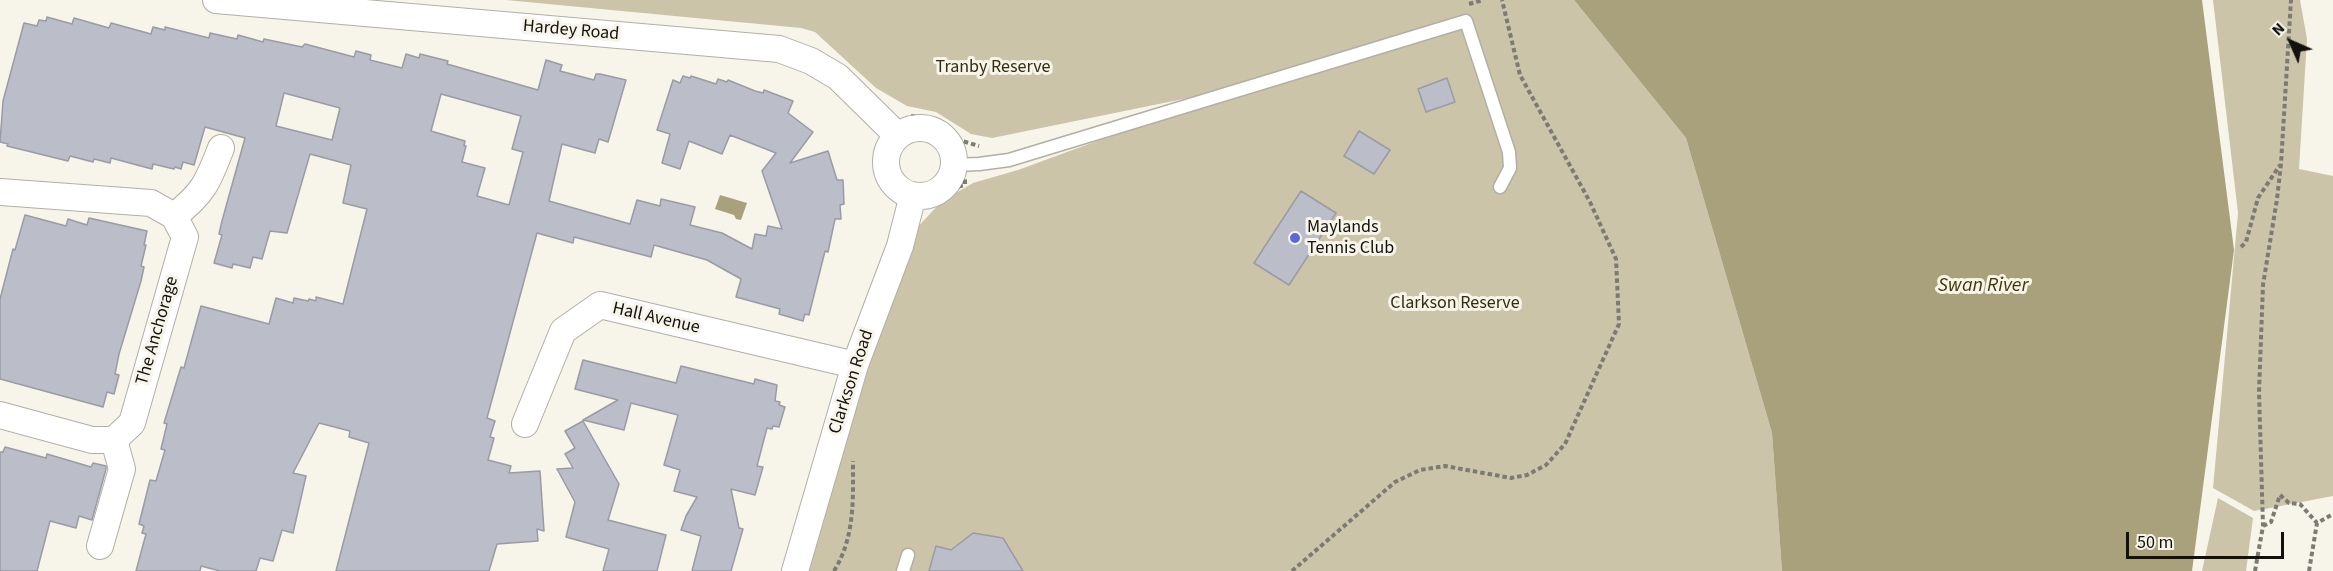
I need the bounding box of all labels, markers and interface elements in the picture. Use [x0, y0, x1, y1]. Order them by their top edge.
north arrow [2261, 12, 2321, 72]
street label: Hardey Road [522, 16, 620, 46]
text: N [2267, 18, 2290, 41]
park label: Tranby Reserve [936, 57, 1050, 79]
place label: Maylands Tennis Club [1307, 217, 1394, 260]
marker: Maylands Tennis Club [1288, 231, 1302, 245]
street label: The Anchorage [132, 274, 184, 388]
water label: Swan River [1938, 275, 2028, 299]
park label: Clarkson Reserve [1390, 293, 1520, 315]
street label: Hall Avenue [610, 298, 702, 340]
street label: Clarkson Road [825, 327, 879, 437]
scale bar [2129, 520, 2286, 558]
text: 50 m [2137, 530, 2173, 555]

